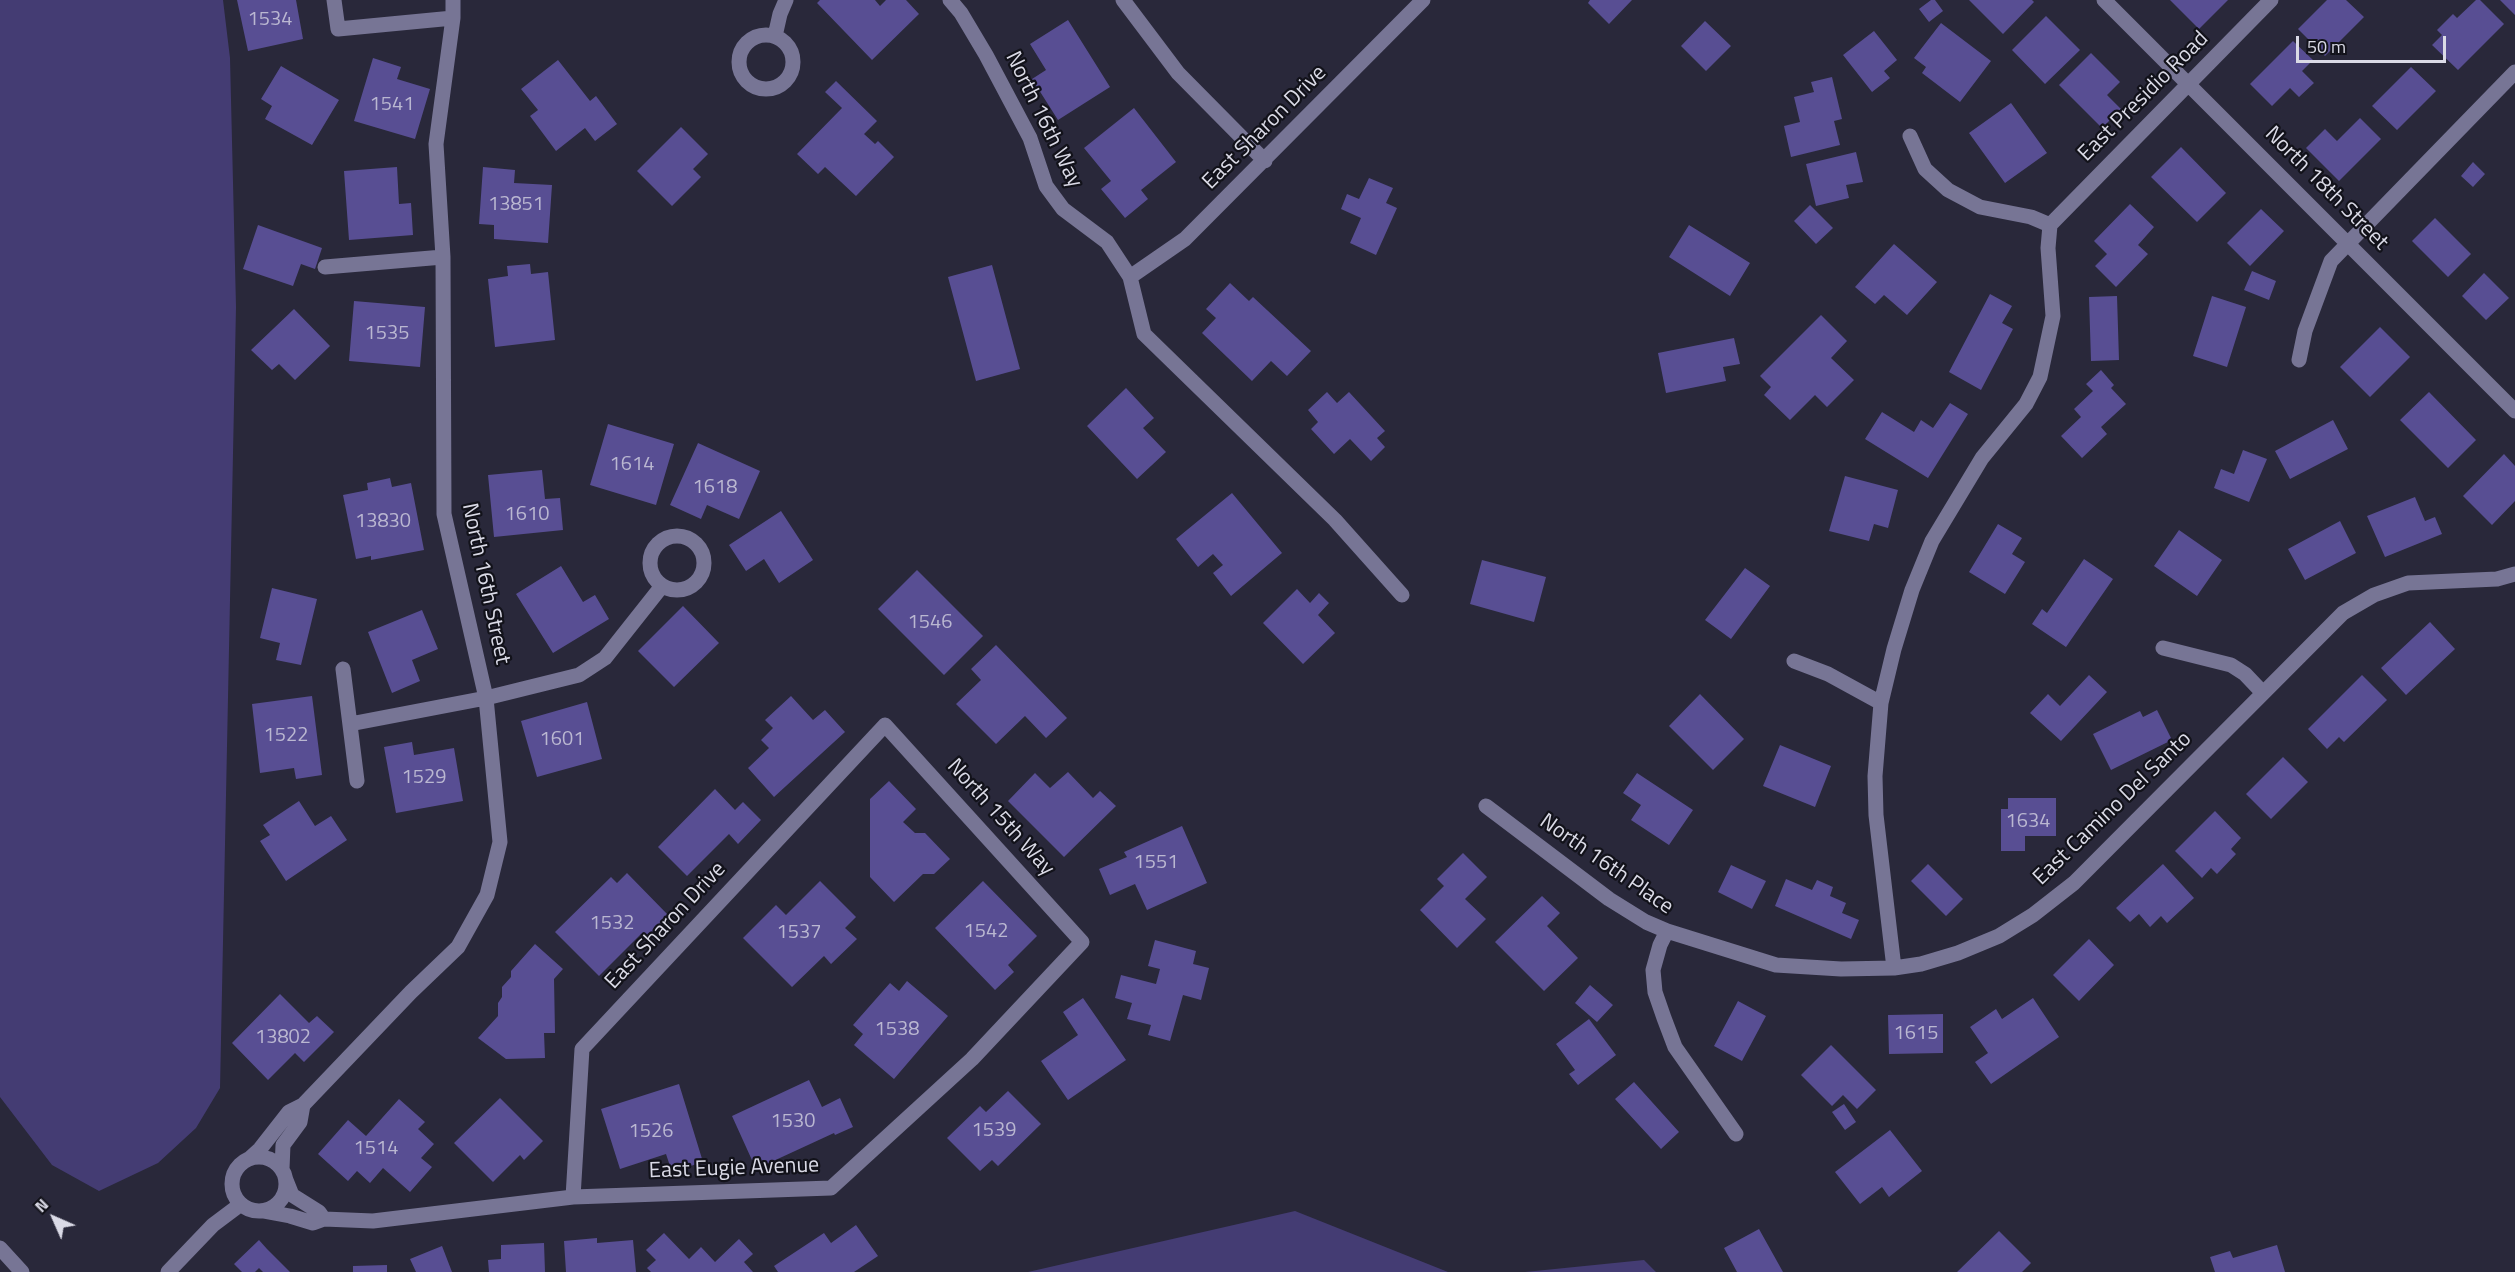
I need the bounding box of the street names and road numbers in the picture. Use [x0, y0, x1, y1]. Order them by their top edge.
street label: East Presidio Road [2073, 26, 2215, 168]
street label: North 16th Way [999, 48, 1087, 192]
street label: East Sharon Drive [1198, 61, 1332, 195]
street label: North 18th Street [2259, 122, 2393, 256]
street label: North 16th Street [455, 501, 515, 667]
street label: East Camino Del Santo [2028, 727, 2198, 891]
street label: North 15th Way [941, 754, 1059, 882]
street label: North 16th Place [1534, 809, 1678, 921]
street label: East Sharon Drive [600, 857, 732, 995]
street label: East Eugie Avenue [648, 1153, 820, 1185]

